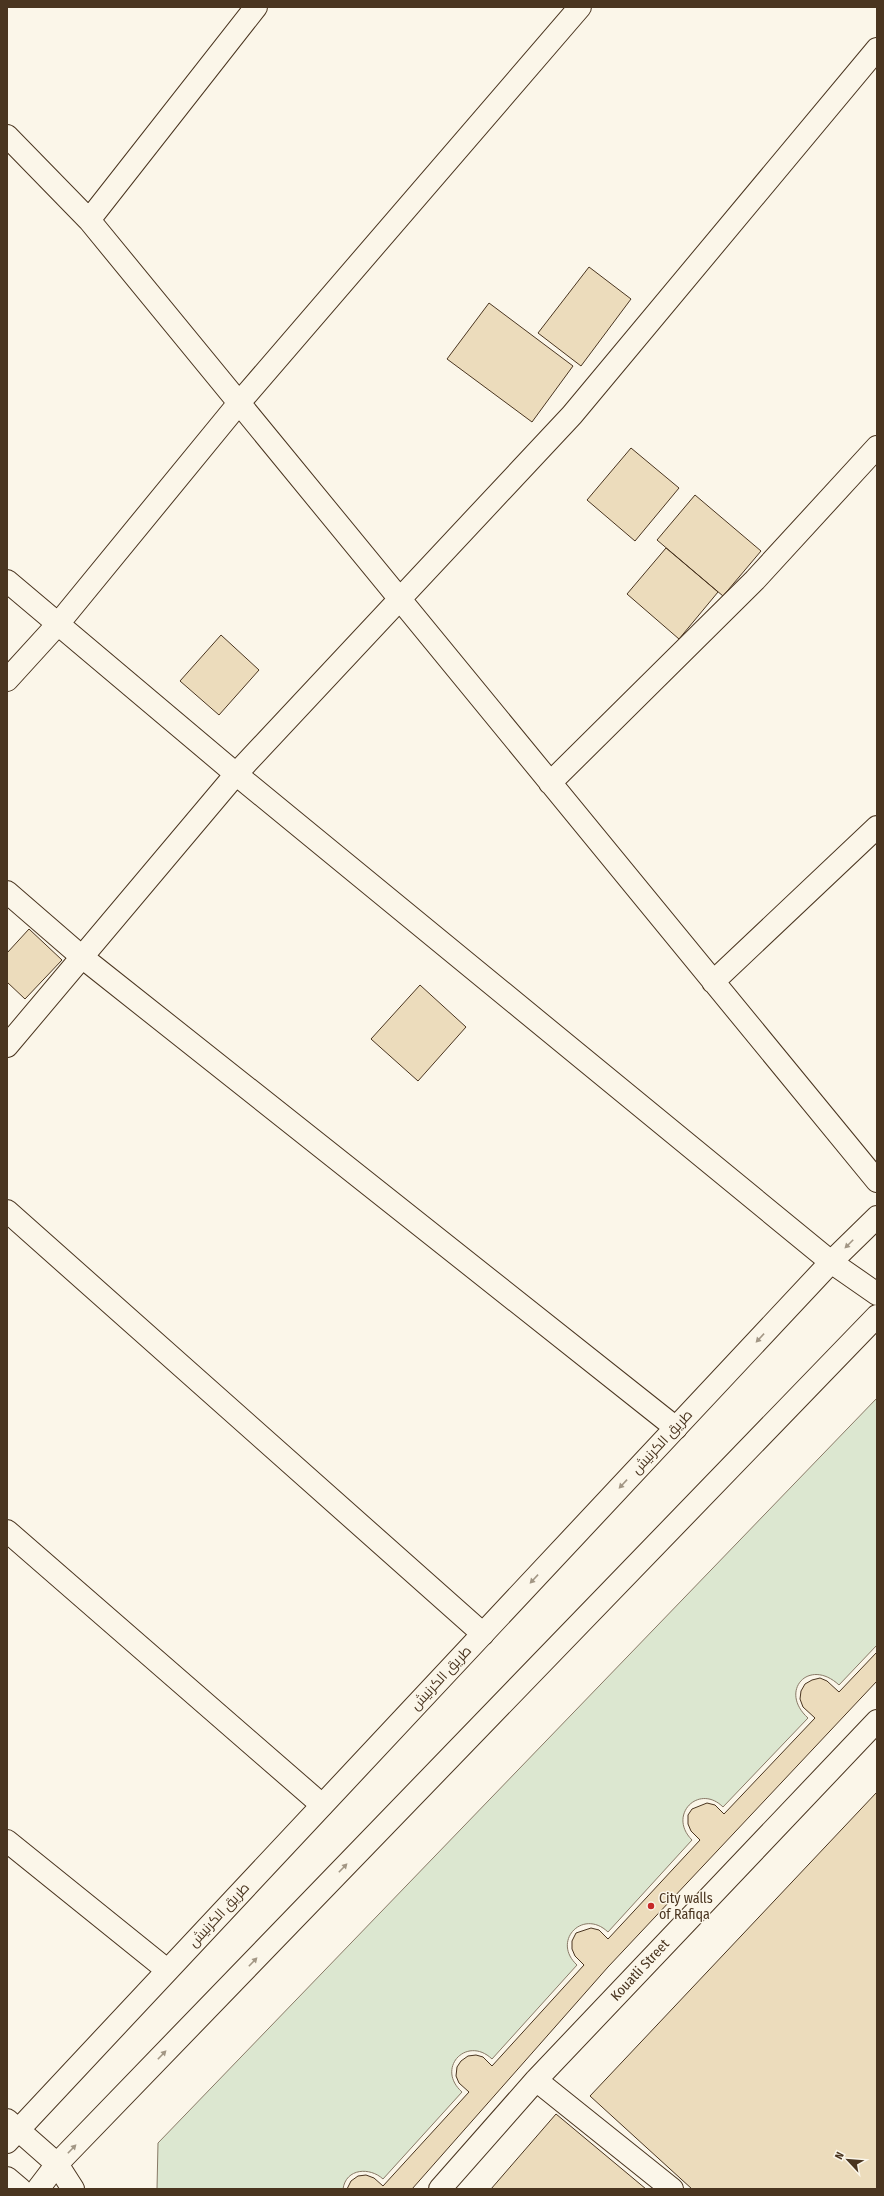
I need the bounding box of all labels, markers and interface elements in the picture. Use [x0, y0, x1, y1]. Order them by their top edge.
one-way arrow [844, 1239, 854, 1249]
one-way arrow [755, 1333, 764, 1343]
street label: طريق الكرنيش [628, 1406, 696, 1478]
one-way arrow [618, 1479, 628, 1489]
one-way arrow [529, 1574, 539, 1584]
street label: طريق الكرنيش [407, 1642, 475, 1714]
one-way arrow [338, 1863, 348, 1873]
street label: طريق الكرنيش [185, 1879, 253, 1951]
place label: City walls of Rafiqa [659, 1890, 713, 1923]
marker: City walls of Rafiqa [646, 1901, 656, 1911]
street label: Kouatli Street [607, 1935, 673, 2004]
one-way arrow [248, 1957, 258, 1967]
one-way arrow [157, 2050, 167, 2060]
north arrow [828, 2140, 868, 2180]
one-way arrow [67, 2144, 77, 2154]
text: N [832, 2150, 847, 2162]

